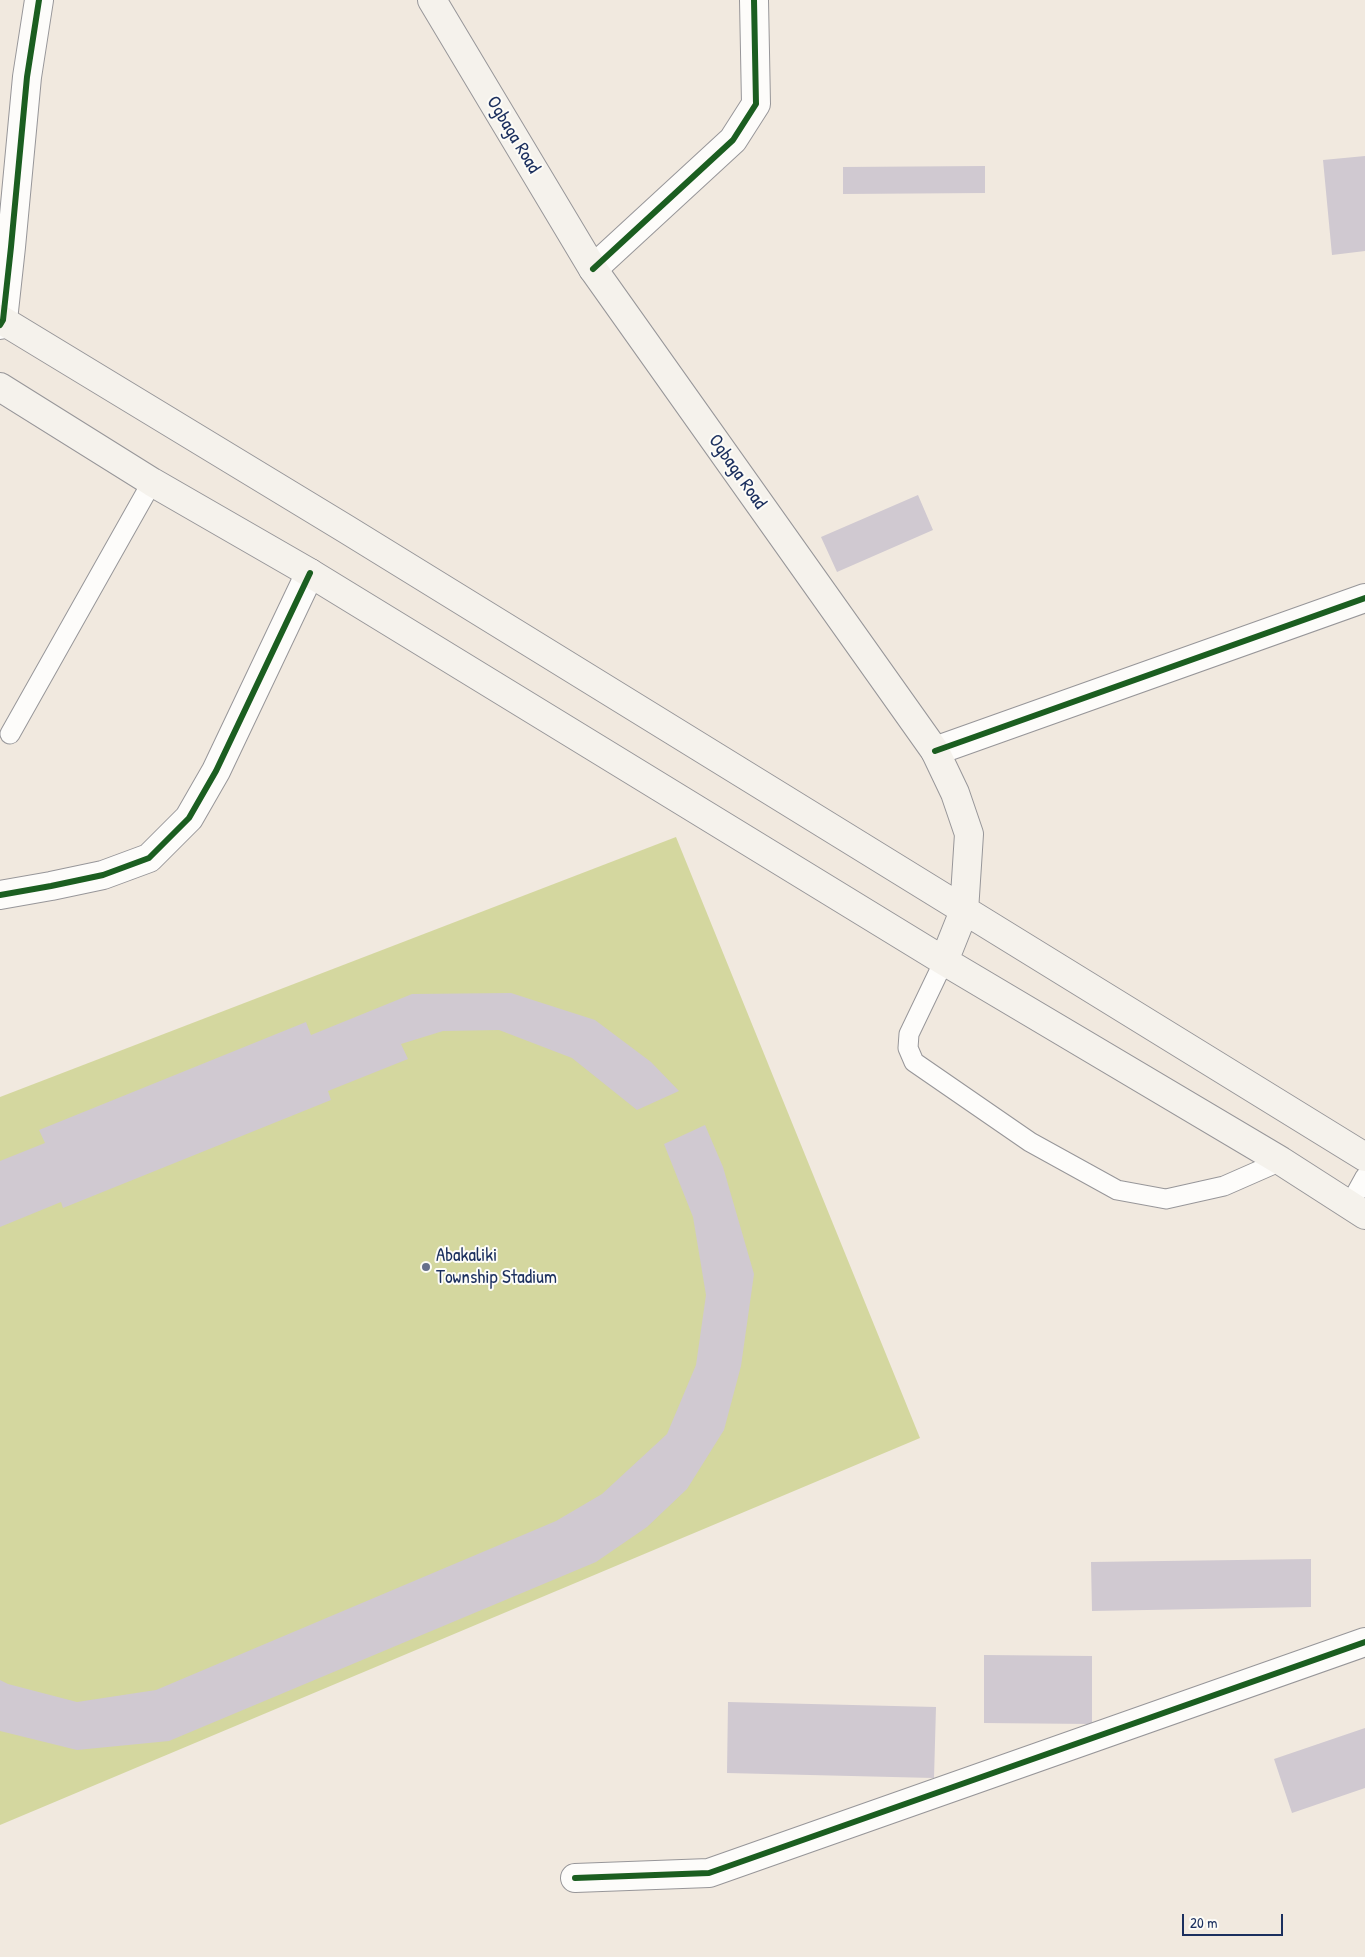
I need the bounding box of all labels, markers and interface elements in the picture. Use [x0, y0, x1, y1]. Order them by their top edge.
street label: Ogbaga Road [481, 92, 545, 178]
street label: Ogbaga Road [703, 430, 771, 514]
place label: Abakaliki Township Stadium [436, 1245, 557, 1289]
marker: Abakaliki Township Stadium [420, 1261, 432, 1273]
scale bar [1185, 1904, 1286, 1936]
text: 20 m [1190, 1912, 1217, 1933]

